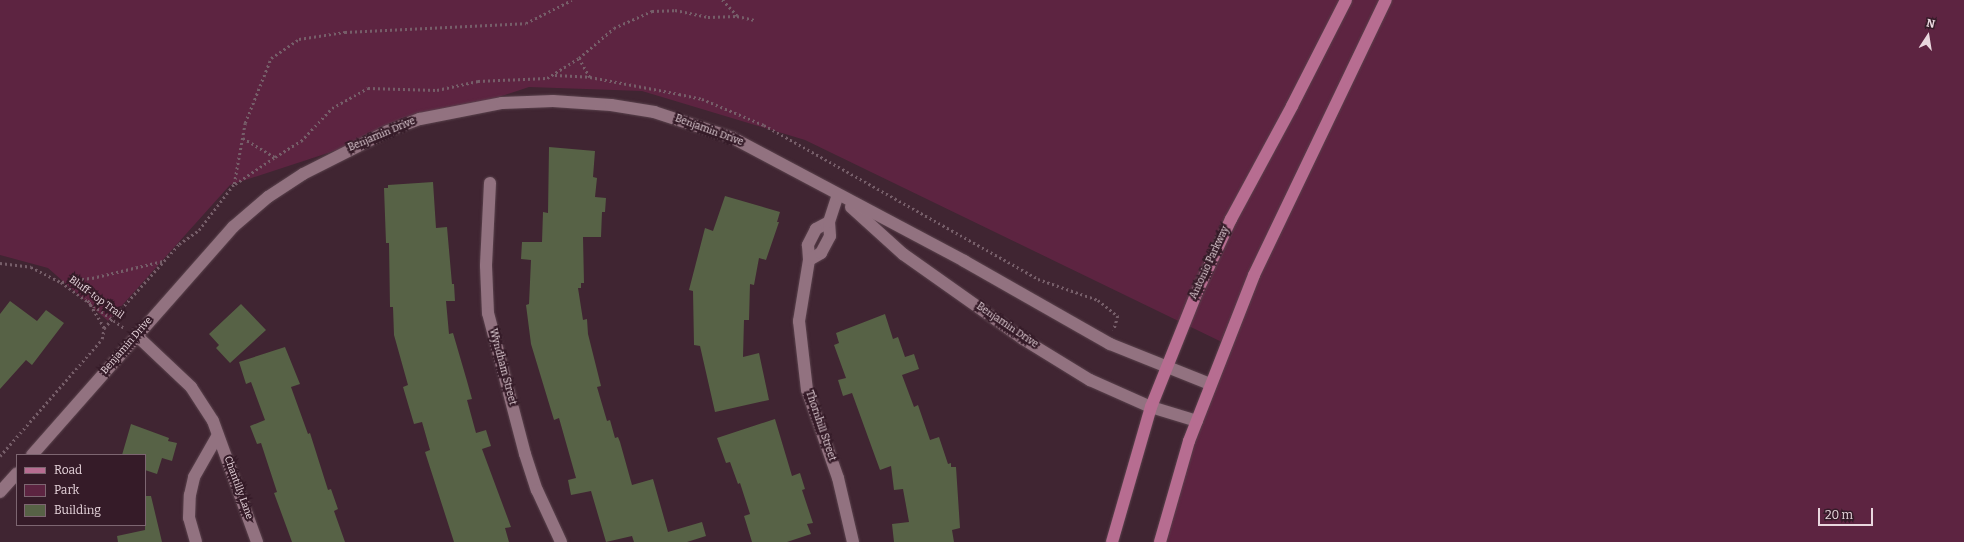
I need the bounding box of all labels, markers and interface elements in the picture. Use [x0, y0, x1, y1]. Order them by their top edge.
north arrow [1908, 16, 1948, 56]
text: N [1925, 17, 1936, 31]
street label: Benjamin Drive [673, 113, 745, 149]
street label: Benjamin Drive [347, 115, 417, 155]
street label: Antonio Parkway [1188, 225, 1232, 301]
street label: Bluff-top Trail [66, 274, 126, 322]
street label: Benjamin Drive [974, 301, 1040, 351]
street label: Benjamin Drive [99, 315, 155, 377]
street label: Wyndham Street [486, 328, 518, 406]
street label: Thornhill Street [802, 389, 838, 463]
legend [16, 454, 146, 526]
street label: Chantilly Lane [221, 455, 255, 521]
text: Road [54, 463, 82, 477]
text: Park [54, 483, 79, 497]
scale bar [1820, 500, 1875, 526]
text: Building [54, 503, 101, 517]
text: 20 m [1825, 508, 1853, 522]

